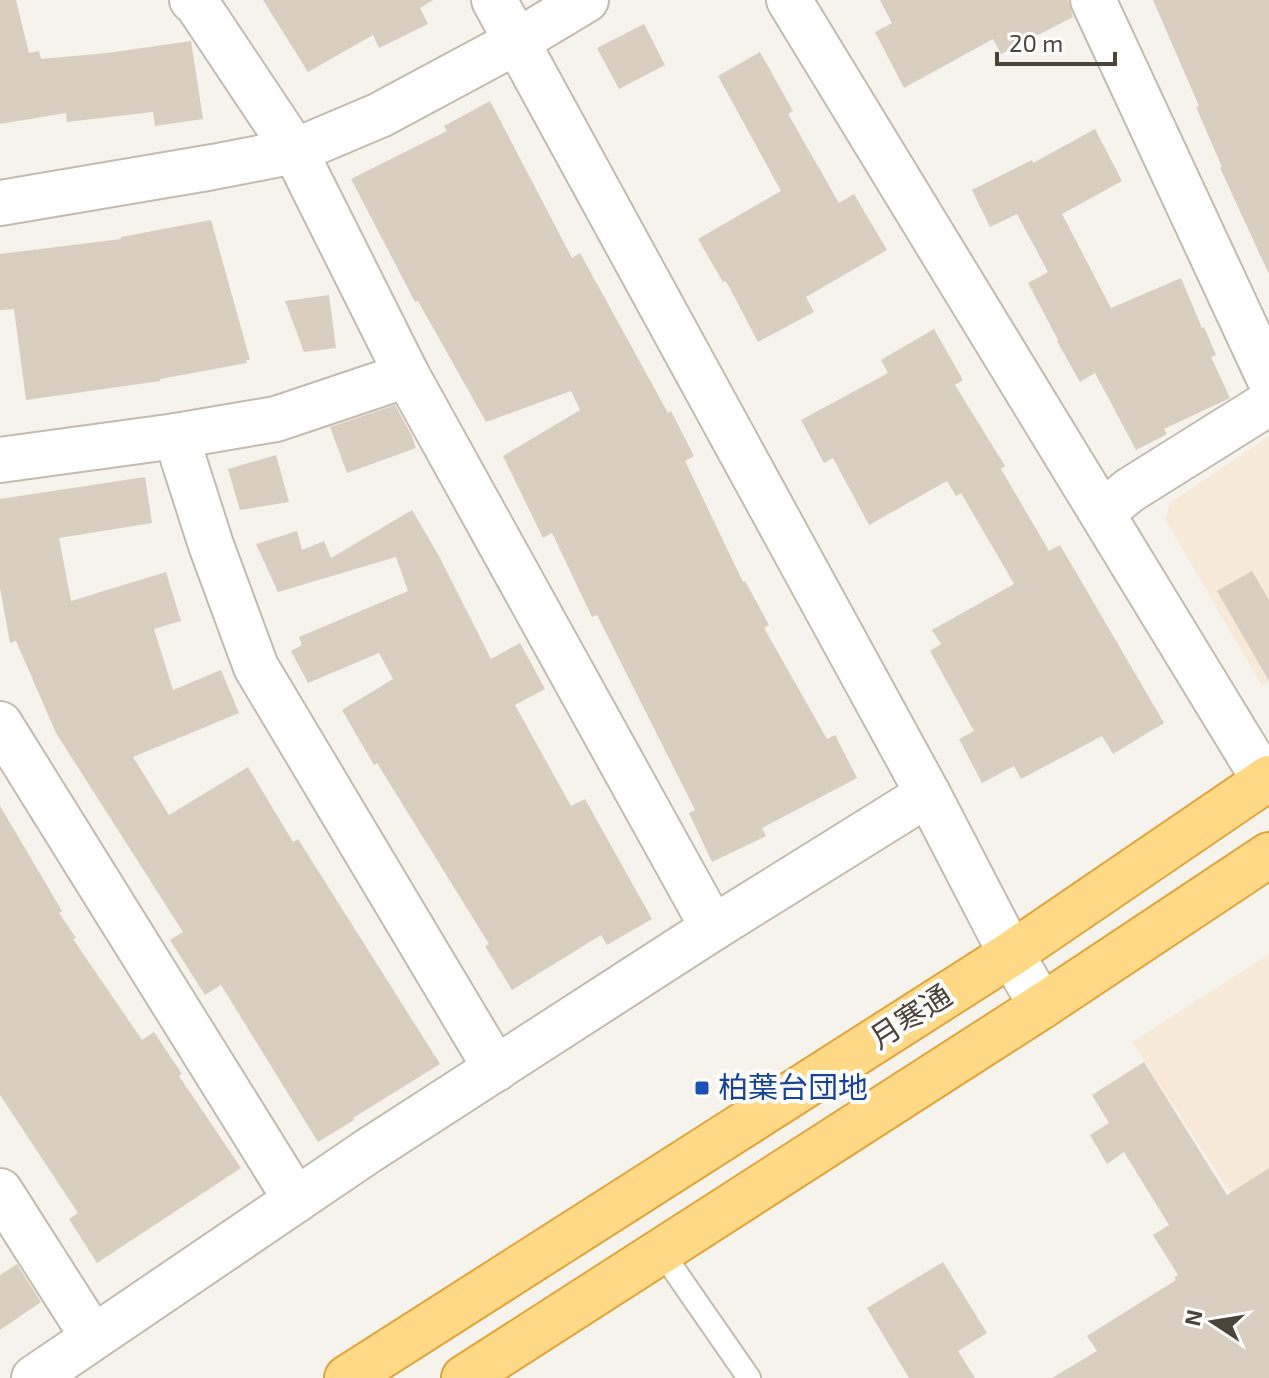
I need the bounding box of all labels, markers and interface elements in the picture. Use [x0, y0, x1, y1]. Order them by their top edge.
scale bar [997, 16, 1115, 66]
text: 20 m [1009, 28, 1063, 57]
street label: 月寒通 [862, 976, 957, 1055]
place label: 柏葉台団地 [718, 1068, 868, 1104]
marker: 柏葉台団地 [693, 1079, 711, 1097]
north arrow [1173, 1282, 1253, 1362]
text: N [1178, 1307, 1207, 1328]

